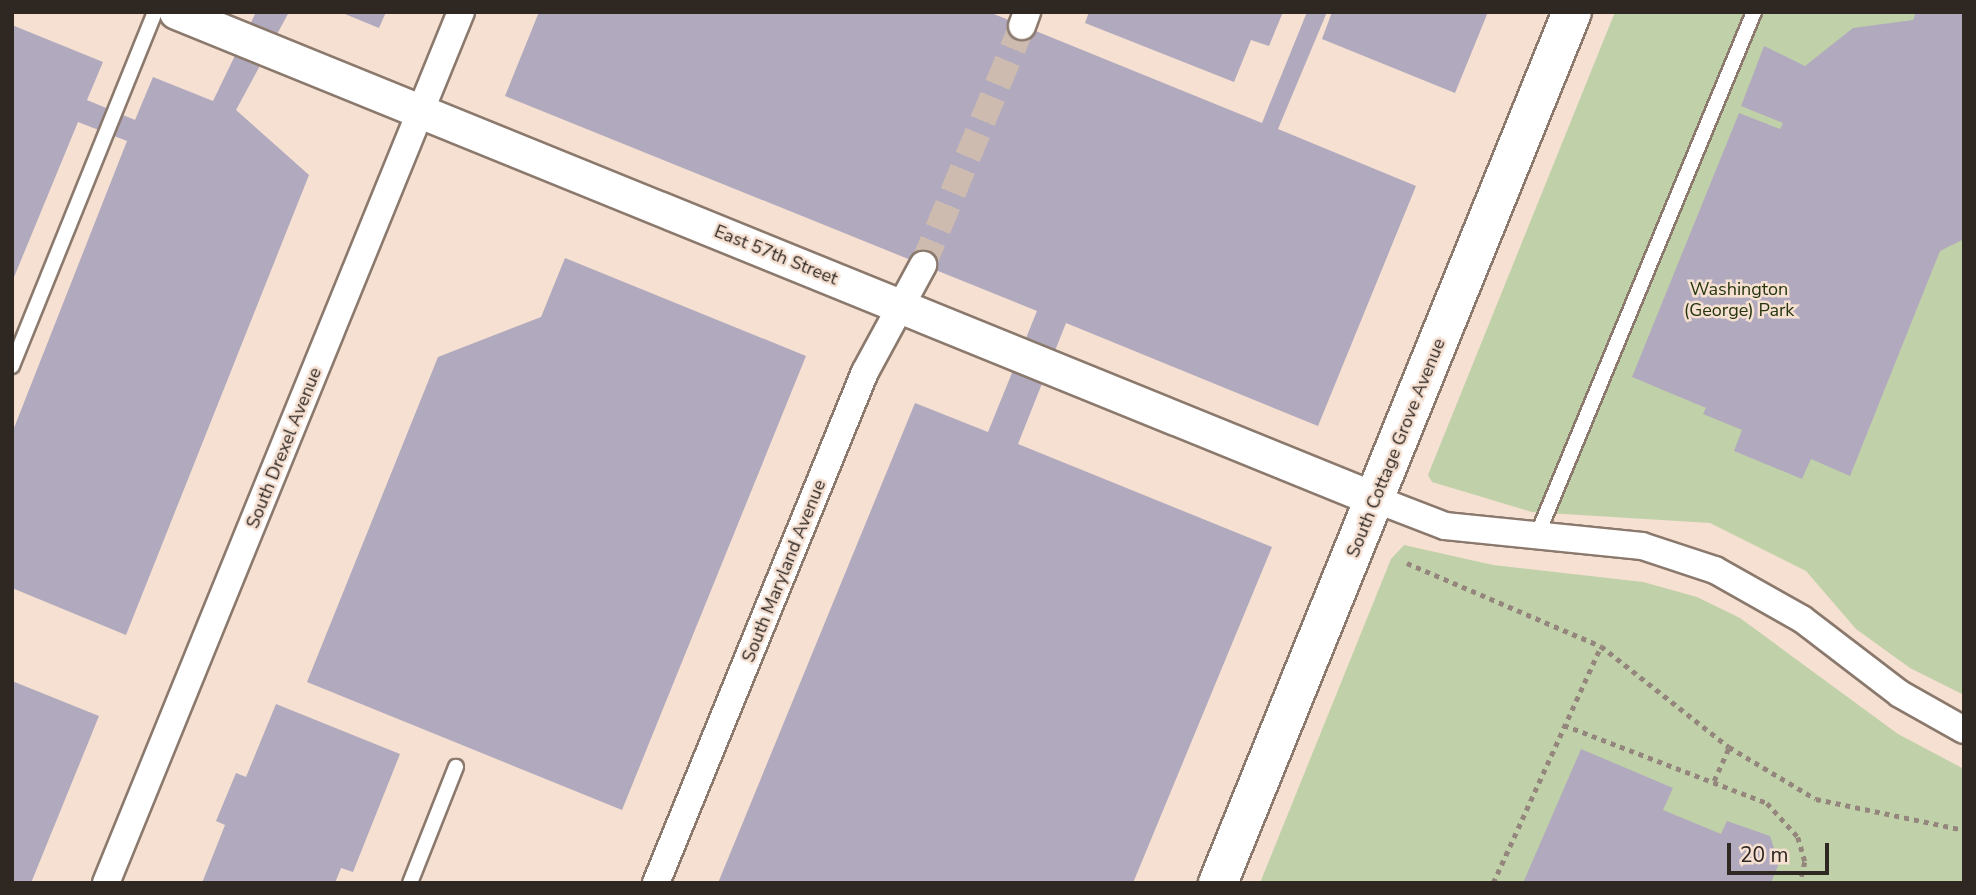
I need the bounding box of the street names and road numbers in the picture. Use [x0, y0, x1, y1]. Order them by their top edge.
street label: East 57th Street [711, 220, 841, 290]
street label: South Cottage Grove Avenue [1342, 335, 1450, 561]
street label: South Drexel Avenue [242, 364, 326, 532]
street label: South Maryland Avenue [737, 477, 831, 665]

